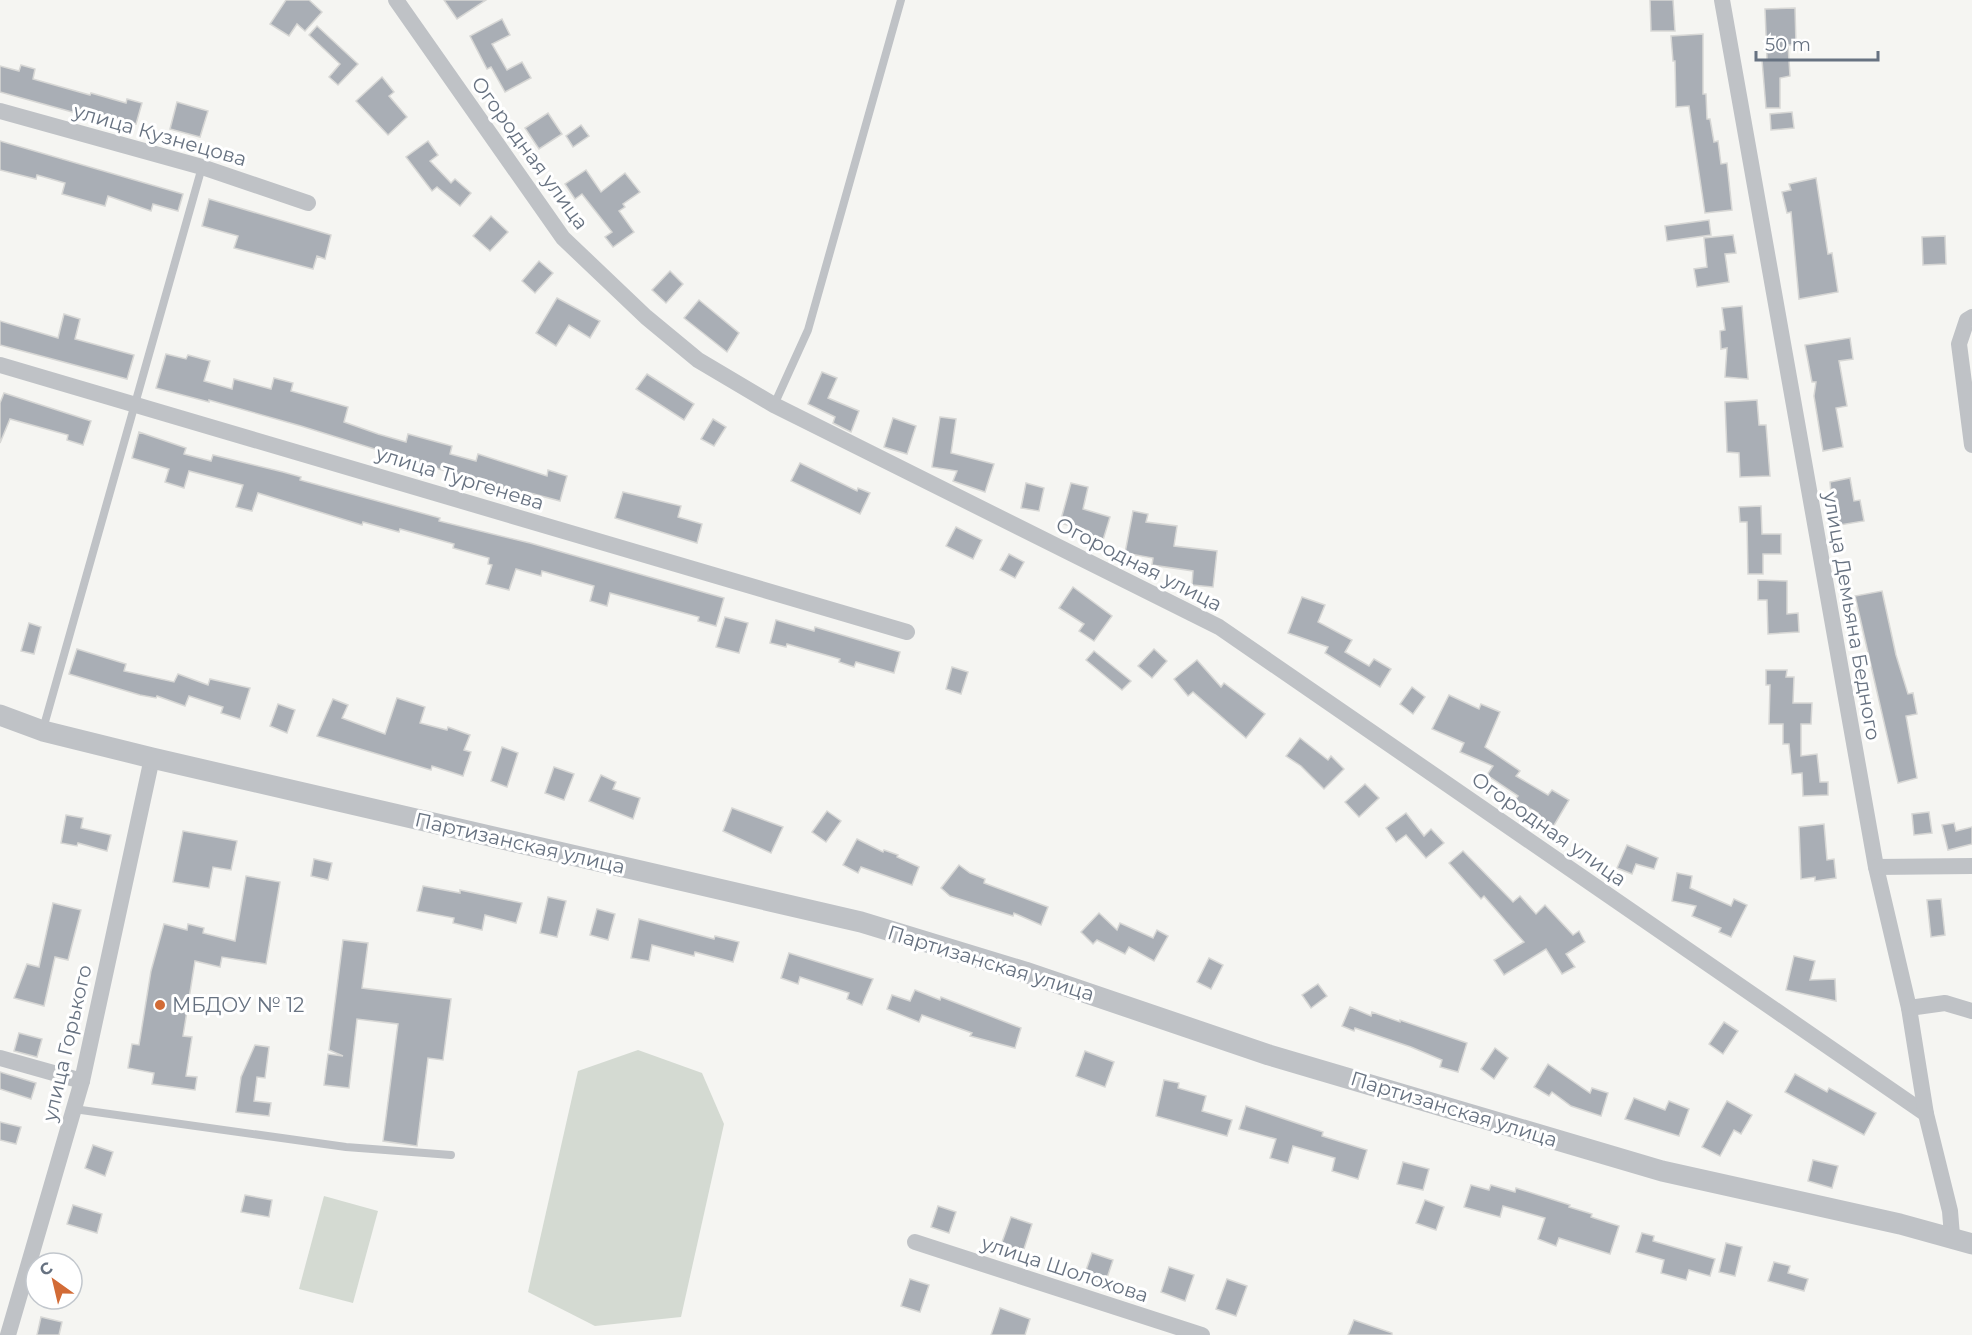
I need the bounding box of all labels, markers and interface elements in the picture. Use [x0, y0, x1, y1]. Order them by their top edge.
scale bar [1756, 24, 1878, 62]
text: 50 m [1765, 34, 1811, 56]
street label: Огородная улица [466, 72, 594, 234]
street label: улица Кузнецова [70, 99, 249, 171]
street label: улица Тургенева [372, 441, 547, 515]
street label: улица Демьяна Бедного [1818, 489, 1886, 742]
street label: Огородная улица [1052, 512, 1226, 616]
street label: Огородная улица [1467, 767, 1631, 891]
street label: Партизанская улица [413, 807, 627, 879]
street label: Партизанская улица [885, 920, 1097, 1006]
street label: улица Горького [37, 962, 97, 1125]
place label: МБДОУ № 12 [172, 993, 304, 1017]
marker: МБДОУ № 12 [153, 998, 167, 1012]
street label: Партизанская улица [1348, 1066, 1560, 1152]
street label: улица Шолохова [978, 1230, 1151, 1307]
north arrow [24, 1251, 84, 1311]
text: С [36, 1258, 56, 1280]

